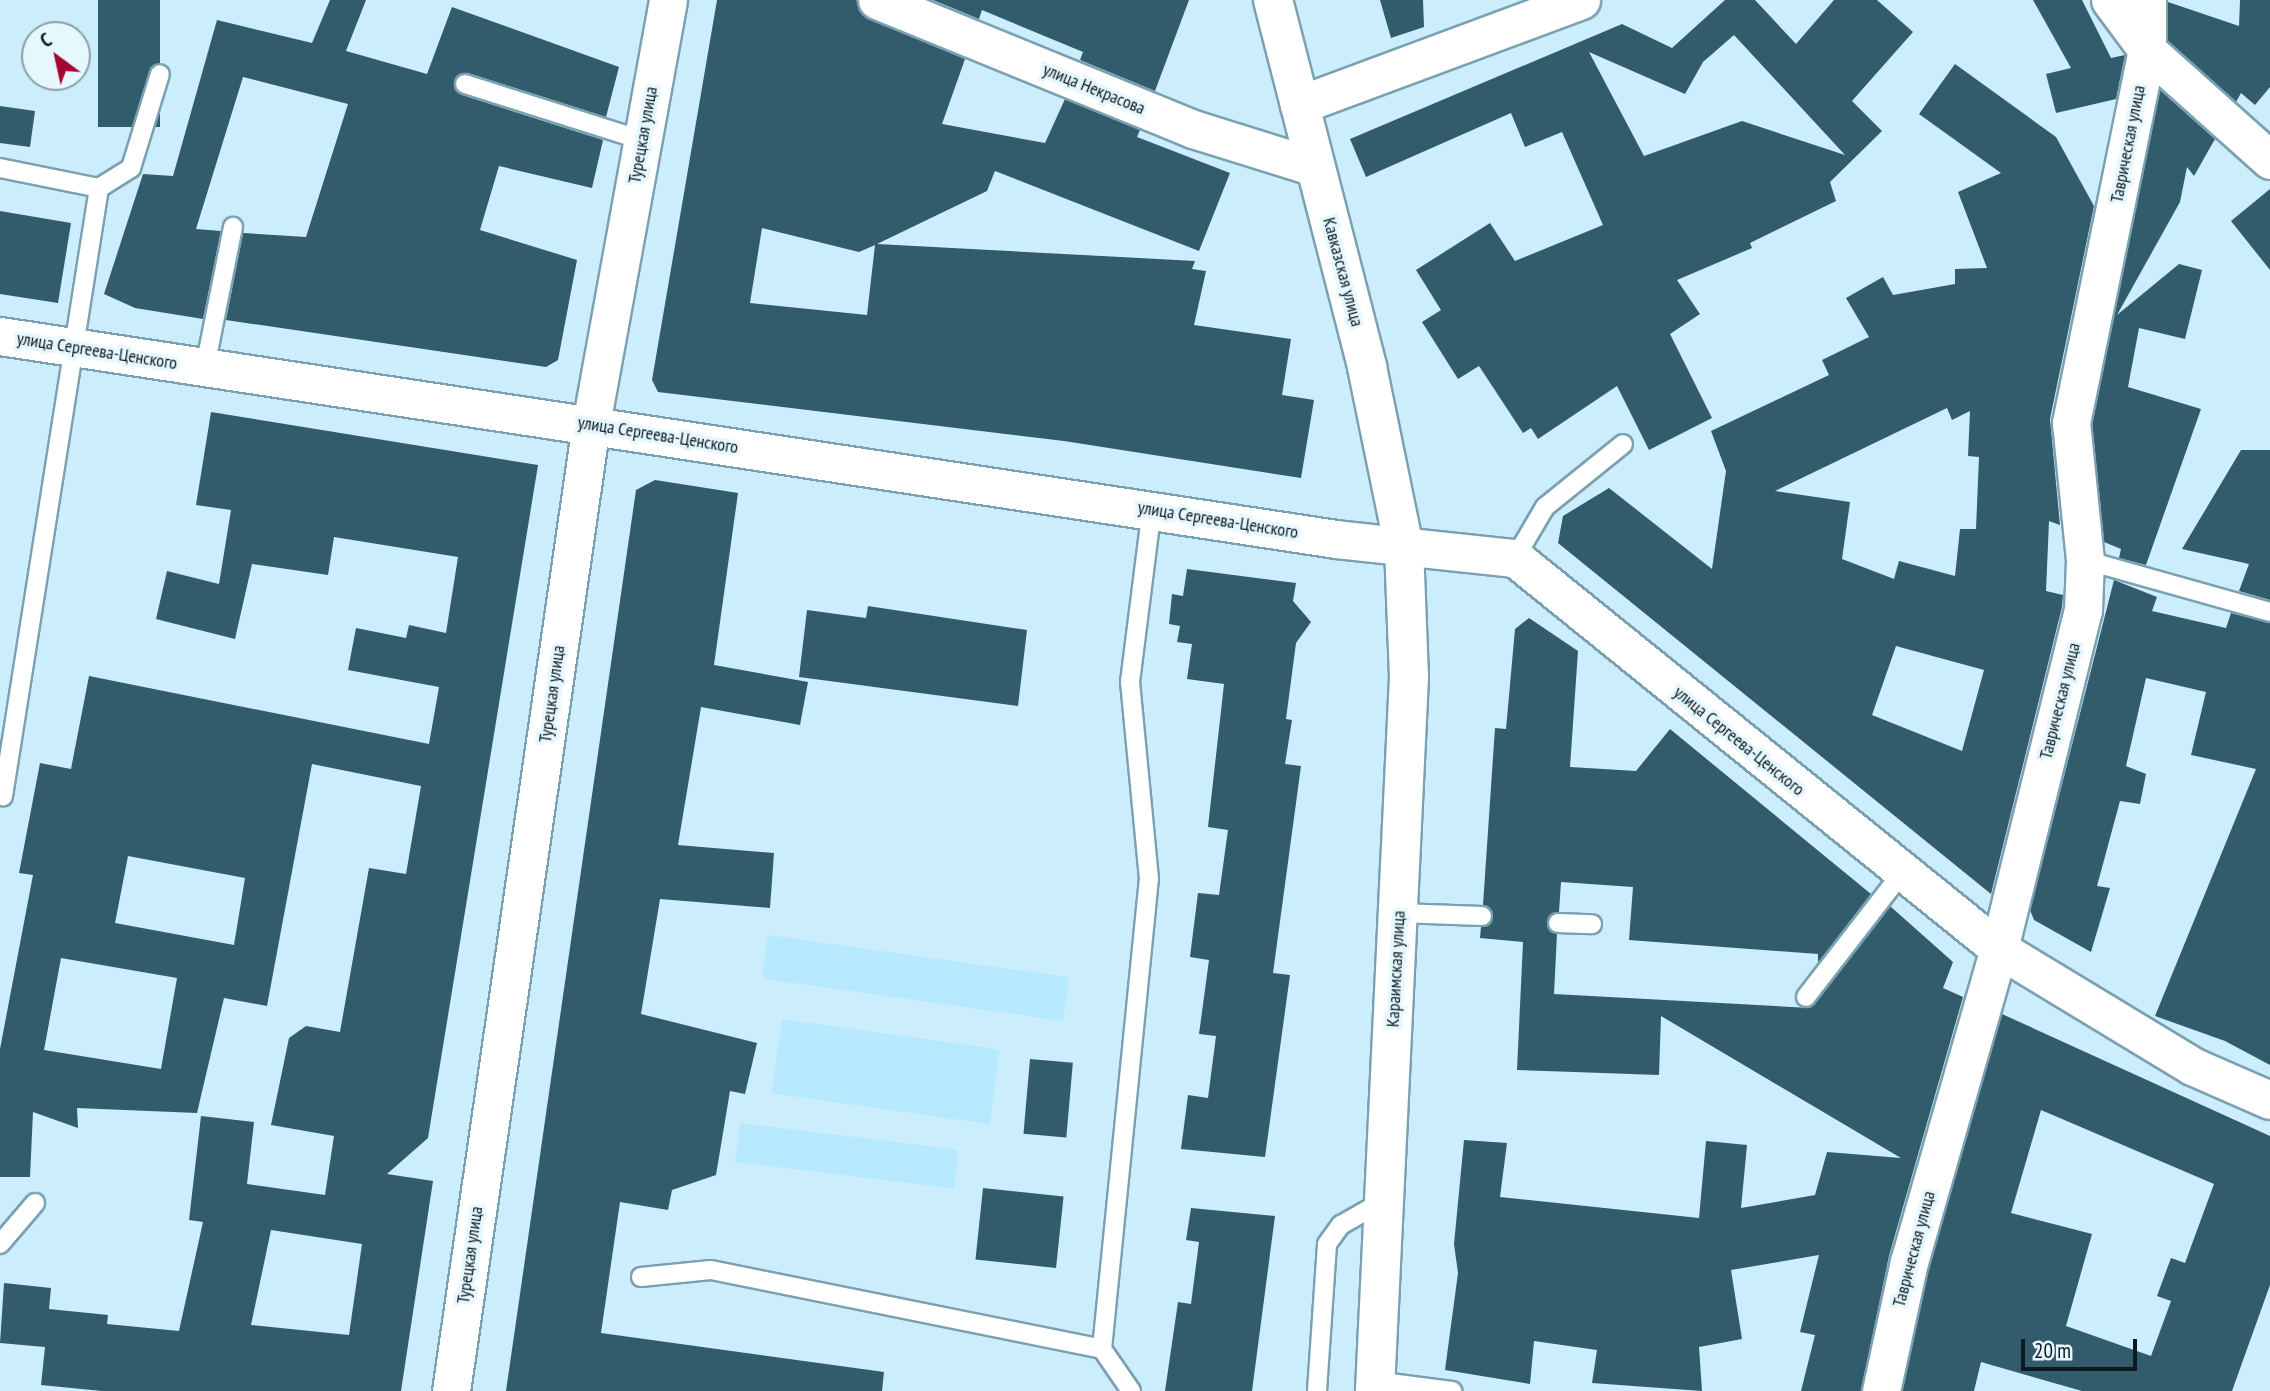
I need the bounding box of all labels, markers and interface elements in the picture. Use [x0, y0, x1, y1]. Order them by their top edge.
north arrow [21, 21, 91, 91]
text: С [35, 28, 56, 52]
street label: улица Некрасова [1040, 59, 1148, 119]
street label: Таврическая улица [2106, 83, 2150, 205]
street label: Турецкая улица [624, 85, 662, 185]
street label: Кавказская улица [1318, 215, 1368, 329]
street label: улица Сергеева-Ценского [15, 328, 179, 374]
street label: улица Сергеева-Ценского [576, 412, 740, 458]
street label: улица Сергеева-Ценского [1136, 497, 1300, 543]
street label: Таврическая улица [2035, 641, 2085, 761]
street label: Турецкая улица [534, 644, 570, 744]
street label: улица Сергеева-Ценского [1669, 682, 1809, 800]
street label: Караимская улица [1382, 910, 1410, 1028]
street label: Таврическая улица [1888, 1189, 1940, 1309]
street label: Турецкая улица [452, 1205, 488, 1305]
scale bar [2025, 1324, 2140, 1368]
text: 20 m [2034, 1337, 2071, 1364]

